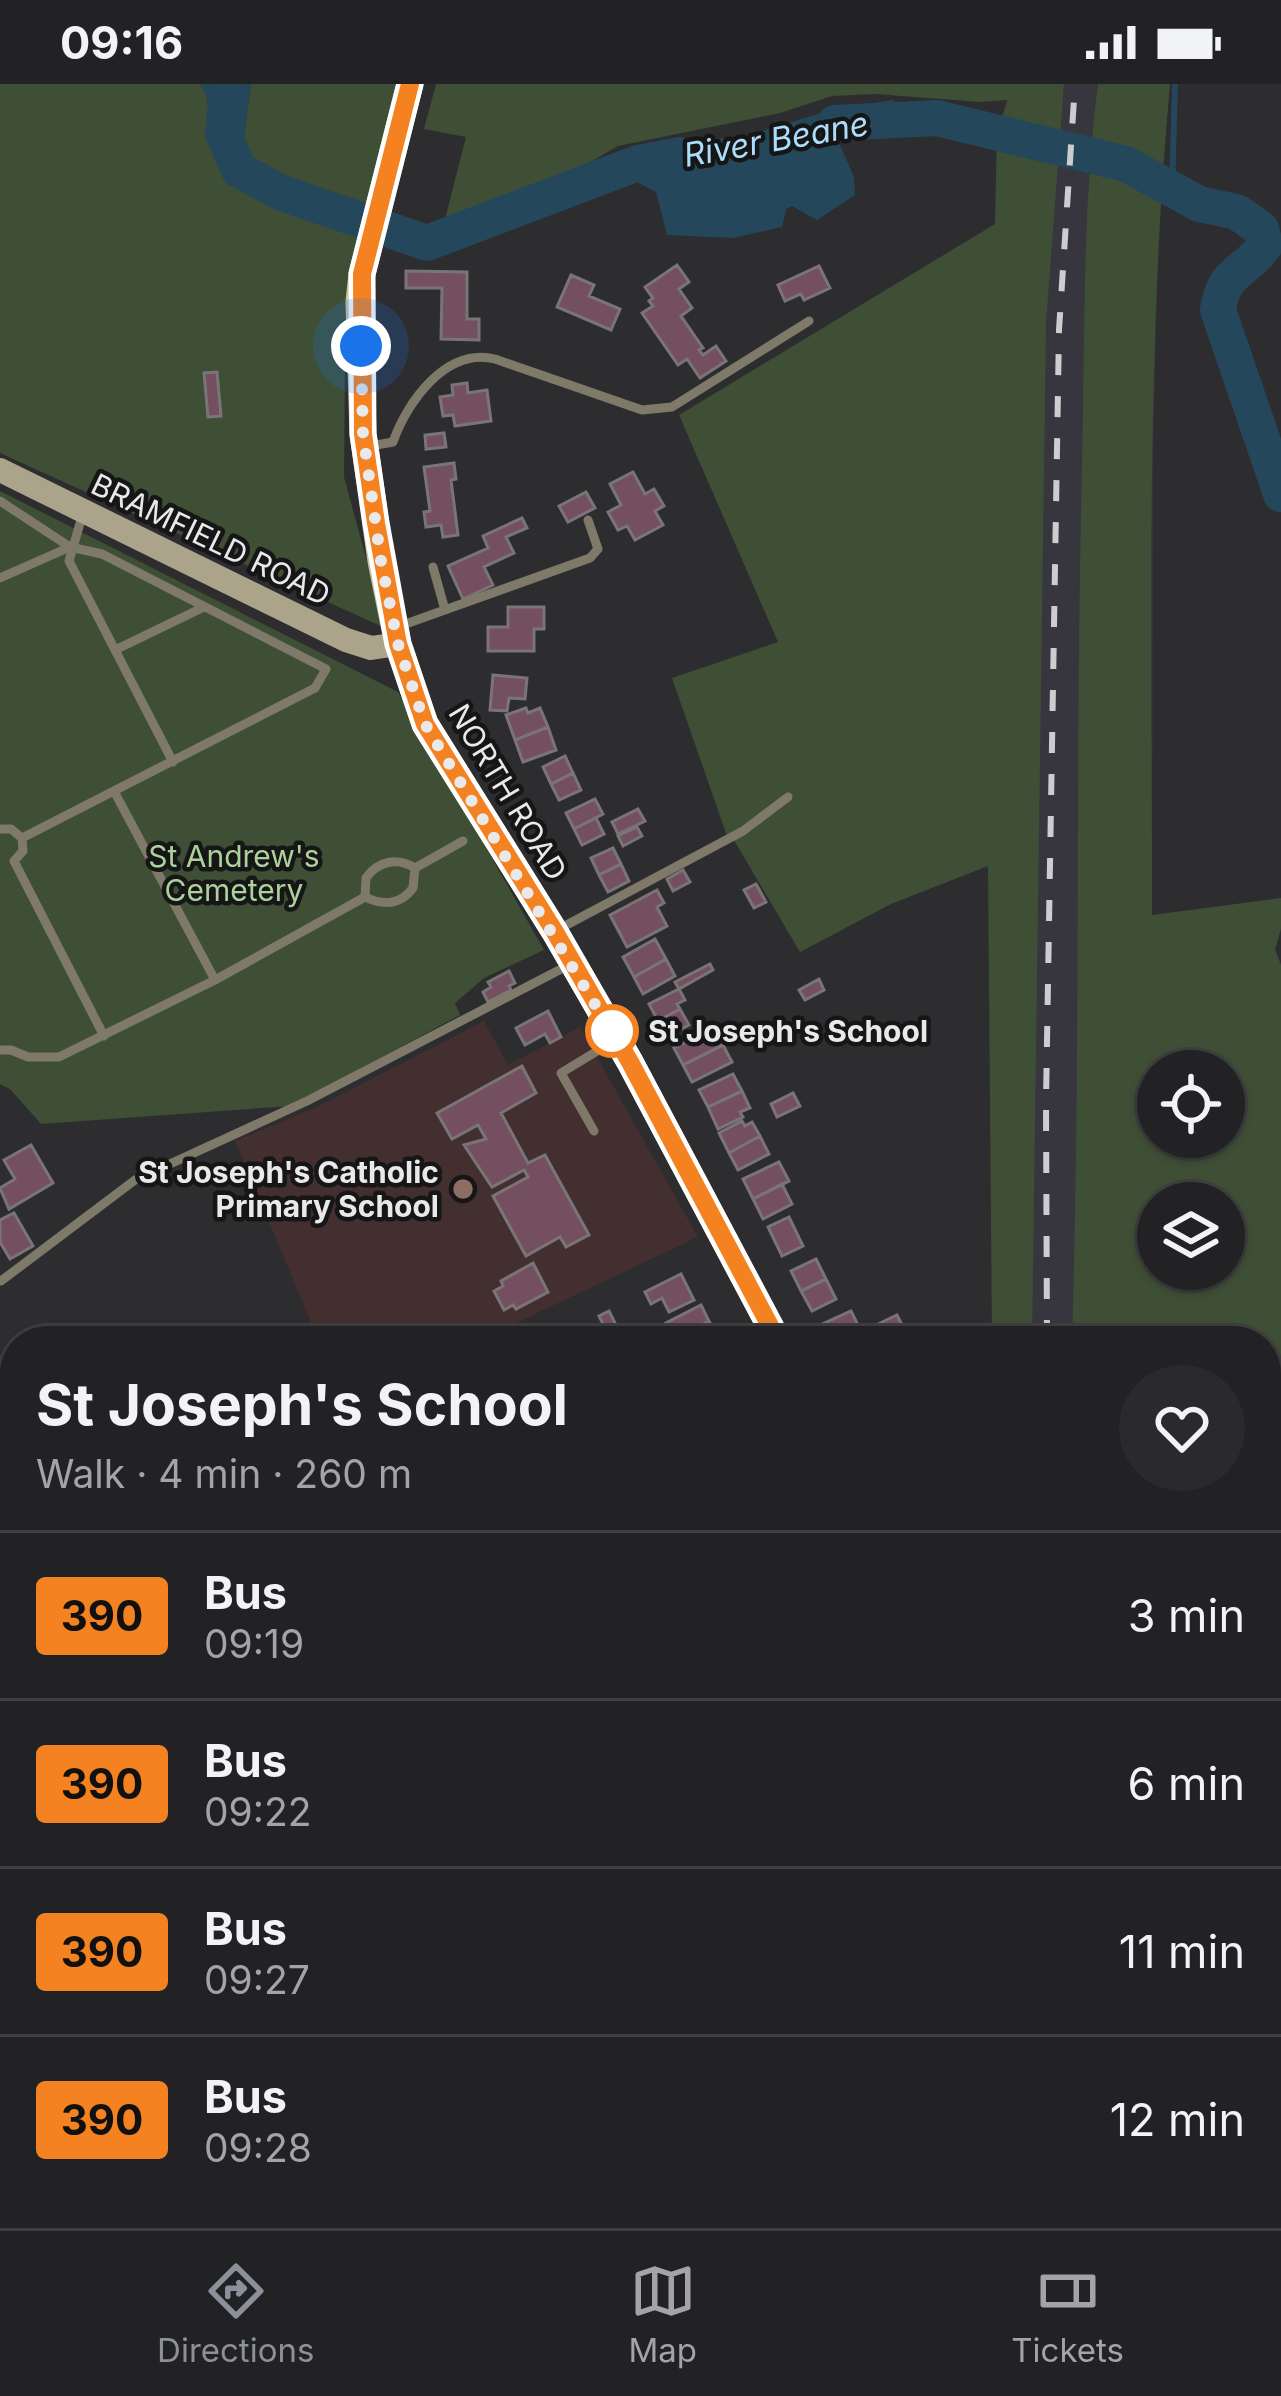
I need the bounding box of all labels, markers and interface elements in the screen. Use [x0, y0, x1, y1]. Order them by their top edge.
text: 09:16 [60, 15, 183, 70]
water label: River Beane [680, 103, 872, 175]
your location [331, 316, 391, 376]
street label: BRAMFIELD ROAD [86, 466, 336, 612]
street label: NORTH ROAD [441, 698, 575, 886]
park label: St Andrew's Cemetery [148, 838, 320, 908]
marker: St Joseph's School [587, 1006, 637, 1056]
place label: St Joseph's School [648, 1013, 928, 1049]
map controls [1137, 1050, 1245, 1290]
button: locate [1137, 1050, 1245, 1158]
place label: St Joseph's Catholic Primary School [138, 1154, 439, 1224]
marker: St Joseph's Catholic Primary School [450, 1176, 476, 1202]
button: layers [1137, 1182, 1245, 1290]
button: heart [1119, 1365, 1245, 1491]
text: St Joseph's School [36, 1370, 568, 1439]
text: Walk · 4 min · 260 m [36, 1450, 412, 1497]
text: Bus [204, 1565, 287, 1620]
text: 3 min [1128, 1588, 1245, 1643]
text: 390 [61, 1590, 143, 1641]
text: 09:19 [204, 1620, 304, 1667]
text: Bus [204, 1733, 287, 1788]
text: 6 min [1128, 1756, 1245, 1811]
text: 390 [61, 1758, 143, 1809]
text: 09:22 [204, 1788, 312, 1835]
text: Bus [204, 1901, 287, 1956]
text: 11 min [1119, 1924, 1245, 1979]
text: 390 [61, 1926, 143, 1977]
text: 09:27 [204, 1956, 310, 2003]
text: Bus [204, 2069, 287, 2124]
text: 12 min [1110, 2092, 1245, 2147]
text: 390 [61, 2094, 143, 2145]
text: 09:28 [204, 2124, 312, 2171]
tab: Directions [157, 2258, 314, 2370]
tab: Map [629, 2258, 697, 2370]
tab: Tickets [1011, 2258, 1124, 2370]

